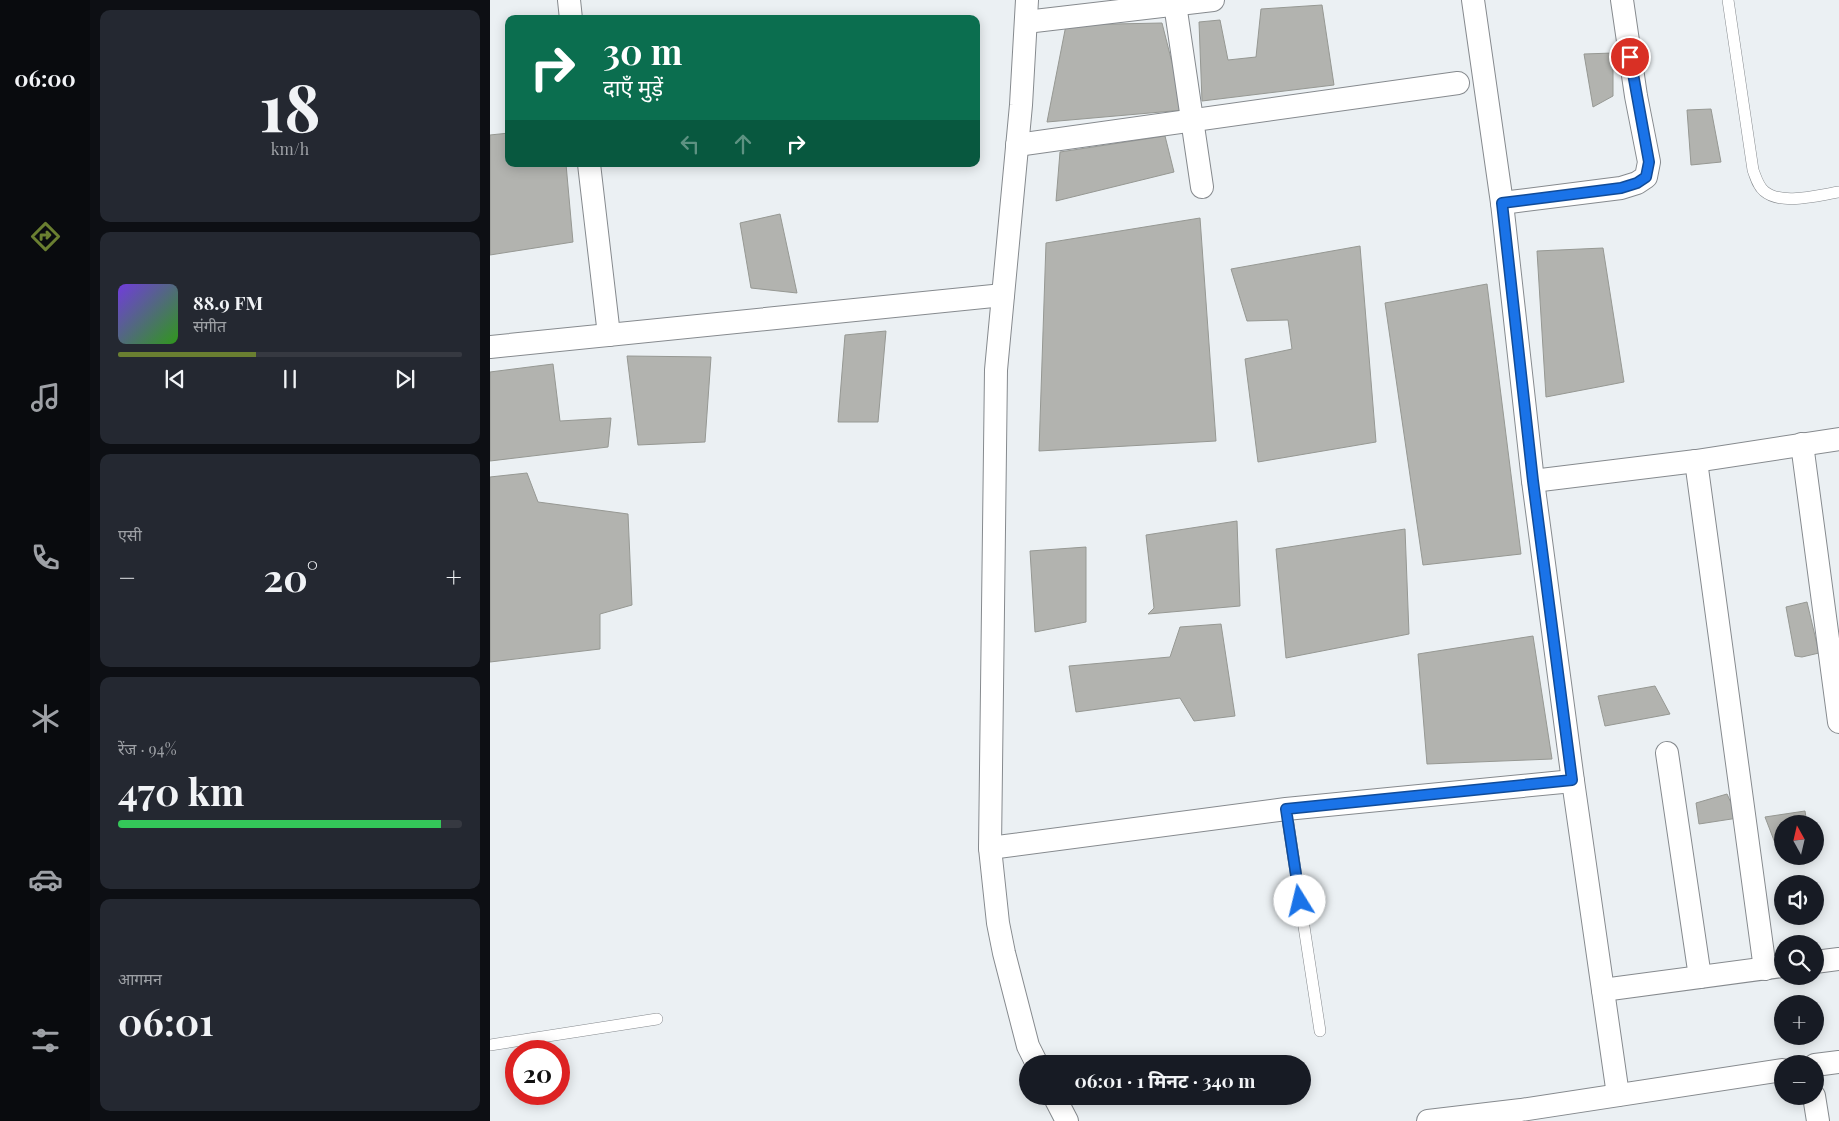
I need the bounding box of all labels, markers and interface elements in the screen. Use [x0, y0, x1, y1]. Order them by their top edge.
text: 30 m [603, 27, 683, 74]
icon: right [520, 35, 585, 100]
pin [1609, 36, 1651, 78]
icon: arrive [1616, 43, 1644, 71]
text: 18 [259, 62, 321, 148]
text: 06:00 [14, 63, 76, 93]
text: दाएँ मुड़ें [603, 72, 663, 102]
icon: left [676, 130, 704, 158]
icon: ahead [729, 130, 757, 158]
icon: right [782, 130, 810, 158]
text: km/h [271, 138, 309, 159]
icon: directions [28, 219, 63, 254]
text: 88.9 FM [193, 289, 263, 315]
text: संगीत [193, 315, 226, 336]
icon: previous [161, 365, 189, 393]
icon: pause [276, 365, 304, 393]
icon: next [391, 365, 419, 393]
icon: music [28, 380, 63, 415]
text: एसी [118, 524, 142, 545]
icon: phone [28, 540, 63, 575]
text: 20° [263, 551, 318, 602]
text: − [118, 558, 136, 595]
text: + [446, 558, 462, 595]
icon: climate [28, 701, 63, 736]
text: रेंज · 94% [118, 738, 177, 759]
text: 470 km [118, 765, 244, 816]
north arrow [1774, 815, 1824, 865]
map controls [1774, 815, 1824, 1105]
icon: car [28, 862, 63, 897]
position arrow [1273, 874, 1325, 926]
button: sound [1774, 875, 1824, 925]
button: search [1774, 935, 1824, 985]
text: आगमन [118, 968, 162, 989]
text: 06:01 [118, 995, 214, 1046]
button: + [1774, 995, 1824, 1045]
icon: filters [28, 1023, 63, 1058]
speed limit sign: 20 [505, 1040, 570, 1105]
button: − [1774, 1055, 1824, 1105]
text: 06:01 · 1 मिनट · 340 m [1075, 1067, 1255, 1093]

